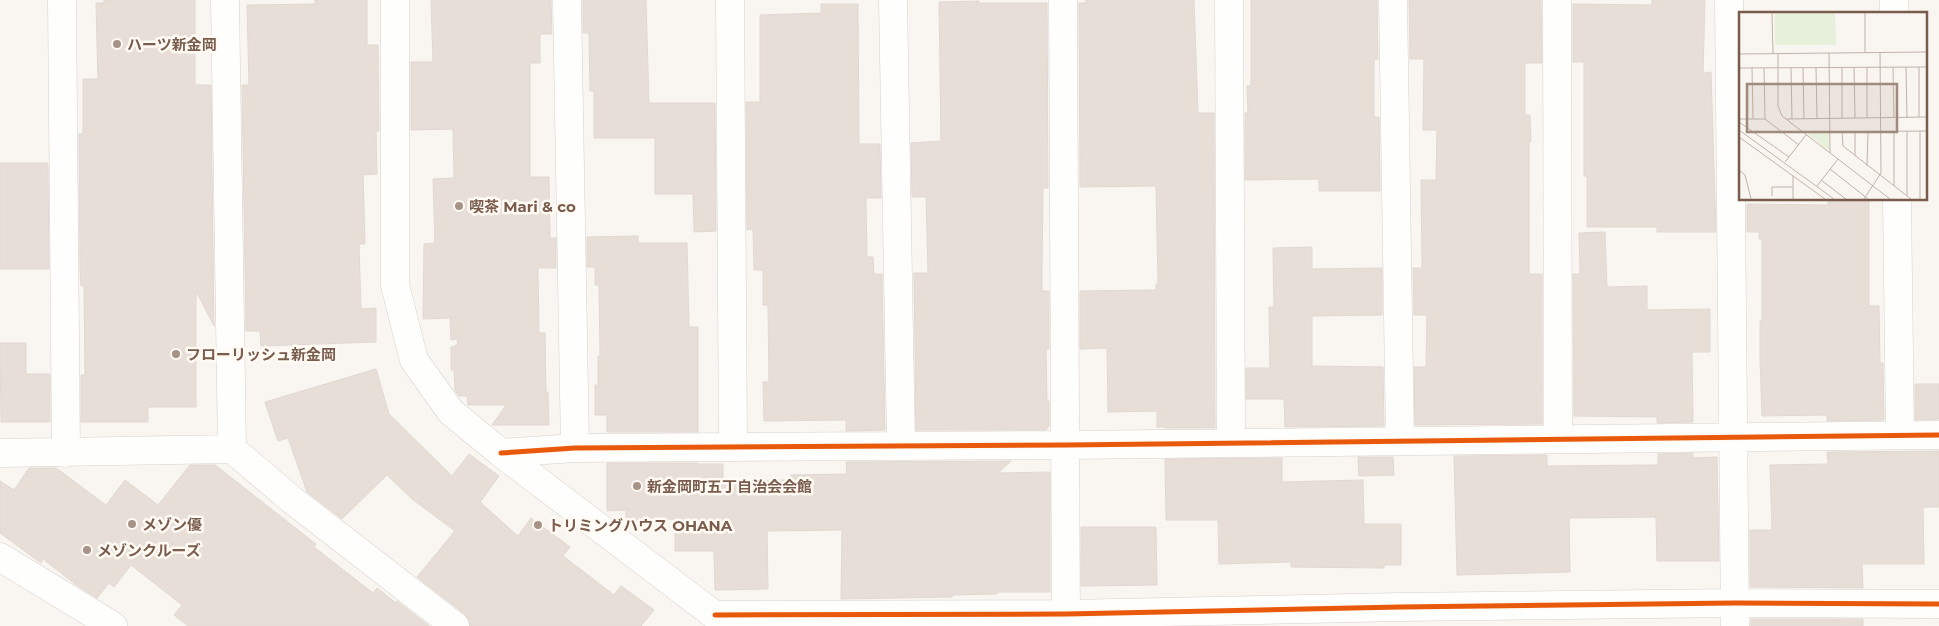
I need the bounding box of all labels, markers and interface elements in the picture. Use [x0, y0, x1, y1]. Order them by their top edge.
inset map [1739, 12, 1926, 200]
place label: ハーツ新金岡 [127, 35, 217, 54]
marker: ハーツ新金岡 [111, 38, 123, 50]
place label: 喫茶 Mari & co [469, 197, 576, 216]
marker: 喫茶 Mari & co [453, 200, 465, 212]
place label: フローリッシュ新金岡 [186, 345, 336, 364]
marker: フローリッシュ新金岡 [170, 348, 182, 360]
place label: 新金岡町五丁自治会会館 [647, 477, 812, 496]
marker: 新金岡町五丁自治会会館 [631, 480, 643, 492]
place label: メゾン優 [142, 515, 202, 534]
place label: トリミングハウス OHANA [548, 516, 733, 535]
marker: メゾン優 [126, 518, 138, 530]
marker: トリミングハウス OHANA [532, 519, 544, 531]
place label: メゾンクルーズ [97, 541, 201, 560]
marker: メゾンクルーズ [81, 544, 93, 556]

